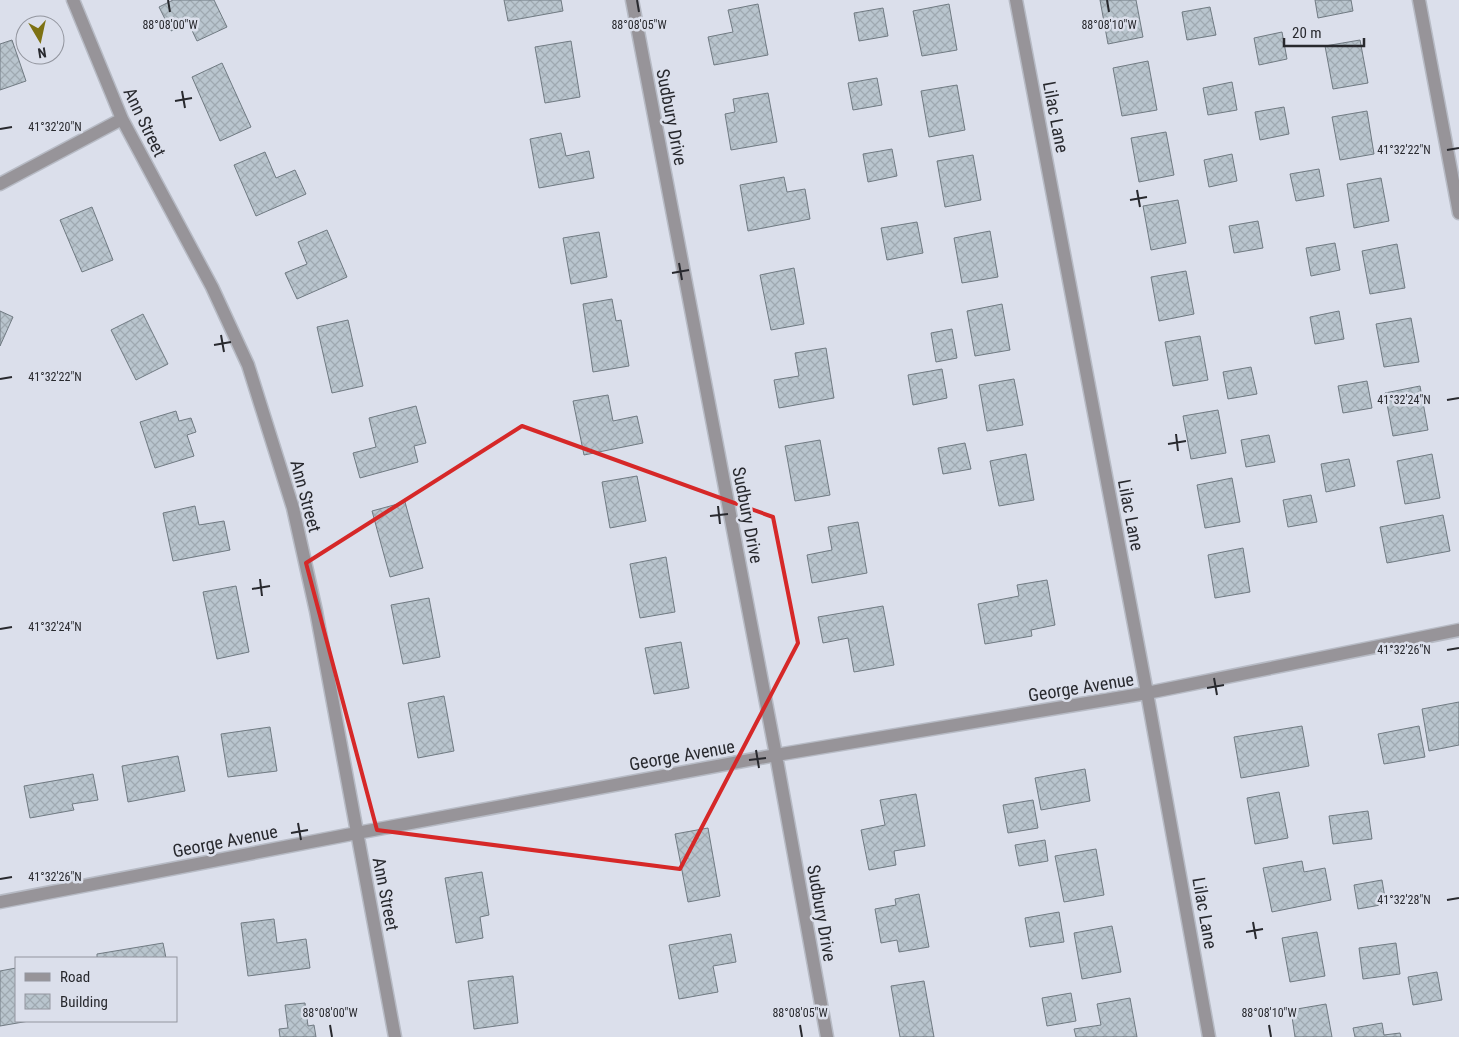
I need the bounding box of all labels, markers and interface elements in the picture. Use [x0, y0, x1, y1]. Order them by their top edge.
north arrow [15, 15, 65, 65]
scale bar [1284, 15, 1364, 47]
text: 88°08'00"W [142, 18, 198, 32]
text: 88°08'05"W [611, 18, 667, 32]
text: 88°08'10"W [1081, 18, 1137, 32]
text: 20 m [1292, 24, 1322, 42]
text: N [37, 44, 48, 61]
street label: Sudbury Drive [652, 67, 692, 167]
street label: Lilac Lane [1039, 80, 1073, 154]
street label: Ann Street [119, 84, 171, 160]
text: 41°32'20"N [28, 120, 82, 134]
text: 41°32'22"N [1377, 143, 1431, 157]
text: 41°32'22"N [28, 370, 82, 384]
text: 41°32'24"N [1377, 393, 1431, 407]
street label: Ann Street [286, 457, 326, 535]
street label: Sudbury Drive [728, 465, 768, 565]
street label: Lilac Lane [1114, 478, 1148, 552]
text: 41°32'24"N [28, 620, 82, 634]
text: 41°32'26"N [1377, 643, 1431, 657]
street label: George Avenue [1027, 668, 1135, 706]
street label: George Avenue [628, 735, 736, 775]
street label: George Avenue [171, 821, 279, 861]
street label: Ann Street [369, 856, 403, 932]
street label: Sudbury Drive [803, 863, 841, 963]
text: 41°32'26"N [28, 870, 82, 884]
street label: Lilac Lane [1188, 876, 1222, 950]
text: 41°32'28"N [1377, 893, 1431, 907]
legend [15, 957, 178, 1022]
text: Road [60, 968, 90, 986]
text: Building [60, 993, 108, 1011]
text: 88°08'00"W [302, 1006, 358, 1020]
text: 88°08'05"W [772, 1006, 828, 1020]
text: 88°08'10"W [1241, 1006, 1297, 1020]

